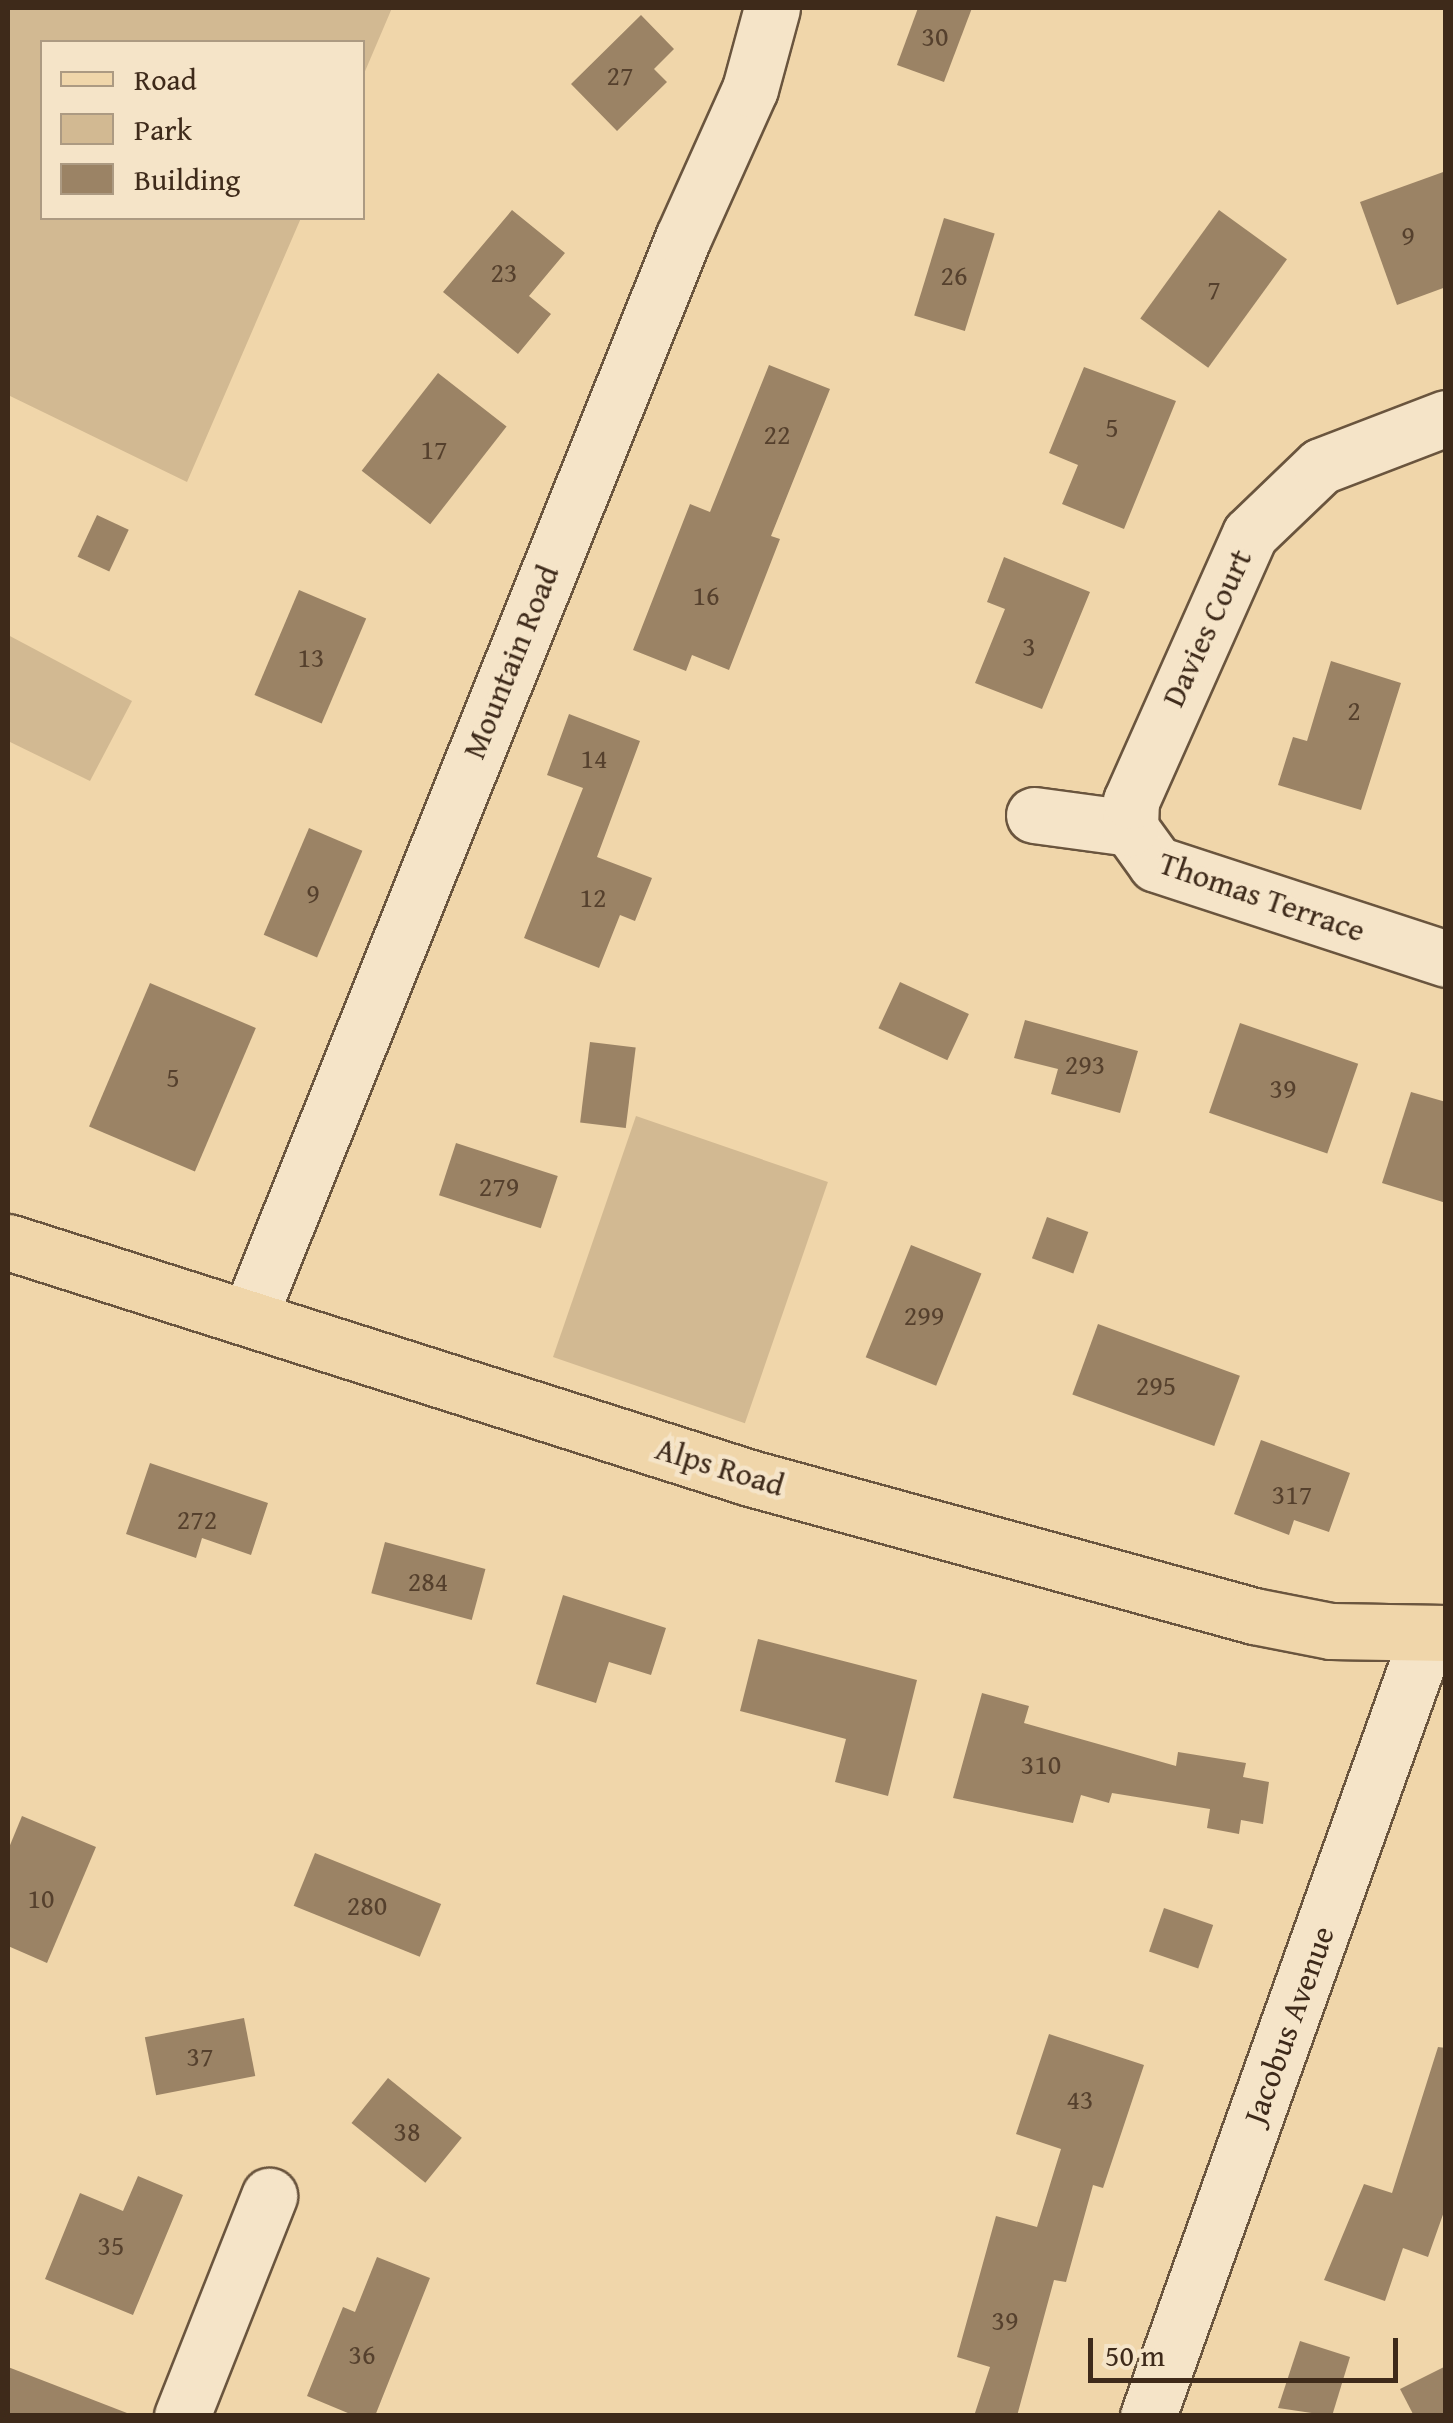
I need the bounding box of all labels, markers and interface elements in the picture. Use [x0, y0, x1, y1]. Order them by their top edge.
house number: 30 [922, 19, 948, 53]
legend [40, 40, 365, 220]
text: Road [134, 57, 197, 101]
house number: 27 [607, 58, 633, 92]
text: Park [134, 107, 192, 151]
text: Building [134, 157, 240, 201]
house number: 9 [1401, 218, 1415, 252]
house number: 23 [491, 255, 517, 289]
house number: 26 [941, 258, 967, 292]
house number: 7 [1207, 272, 1221, 306]
house number: 5 [1105, 410, 1119, 444]
house number: 22 [764, 417, 790, 451]
house number: 17 [421, 432, 447, 466]
street label: Davies Court [1154, 543, 1260, 713]
street label: Mountain Road [455, 560, 567, 764]
house number: 16 [693, 578, 719, 612]
house number: 3 [1022, 629, 1036, 663]
house number: 13 [298, 640, 324, 674]
house number: 2 [1347, 693, 1361, 727]
house number: 14 [581, 741, 607, 775]
street label: Thomas Terrace [1154, 844, 1370, 950]
house number: 9 [306, 876, 320, 910]
house number: 12 [580, 880, 606, 914]
house number: 293 [1065, 1047, 1105, 1081]
house number: 5 [166, 1060, 180, 1094]
house number: 39 [1270, 1071, 1296, 1105]
house number: 279 [479, 1169, 519, 1203]
house number: 299 [904, 1298, 944, 1332]
house number: 295 [1136, 1368, 1176, 1402]
street label: Alps Road [651, 1429, 789, 1505]
house number: 317 [1272, 1477, 1312, 1511]
house number: 272 [177, 1502, 217, 1536]
house number: 284 [408, 1564, 448, 1598]
house number: 310 [1021, 1747, 1061, 1781]
house number: 10 [28, 1881, 54, 1915]
house number: 280 [347, 1888, 387, 1922]
street label: Jacobus Avenue [1235, 1921, 1343, 2129]
house number: 37 [187, 2039, 213, 2073]
house number: 43 [1067, 2082, 1093, 2116]
house number: 38 [394, 2114, 420, 2148]
house number: 35 [98, 2228, 124, 2262]
house number: 39 [992, 2303, 1018, 2337]
scale bar [1093, 2318, 1403, 2380]
text: 50 m [1105, 2333, 1165, 2377]
house number: 36 [349, 2337, 375, 2371]

